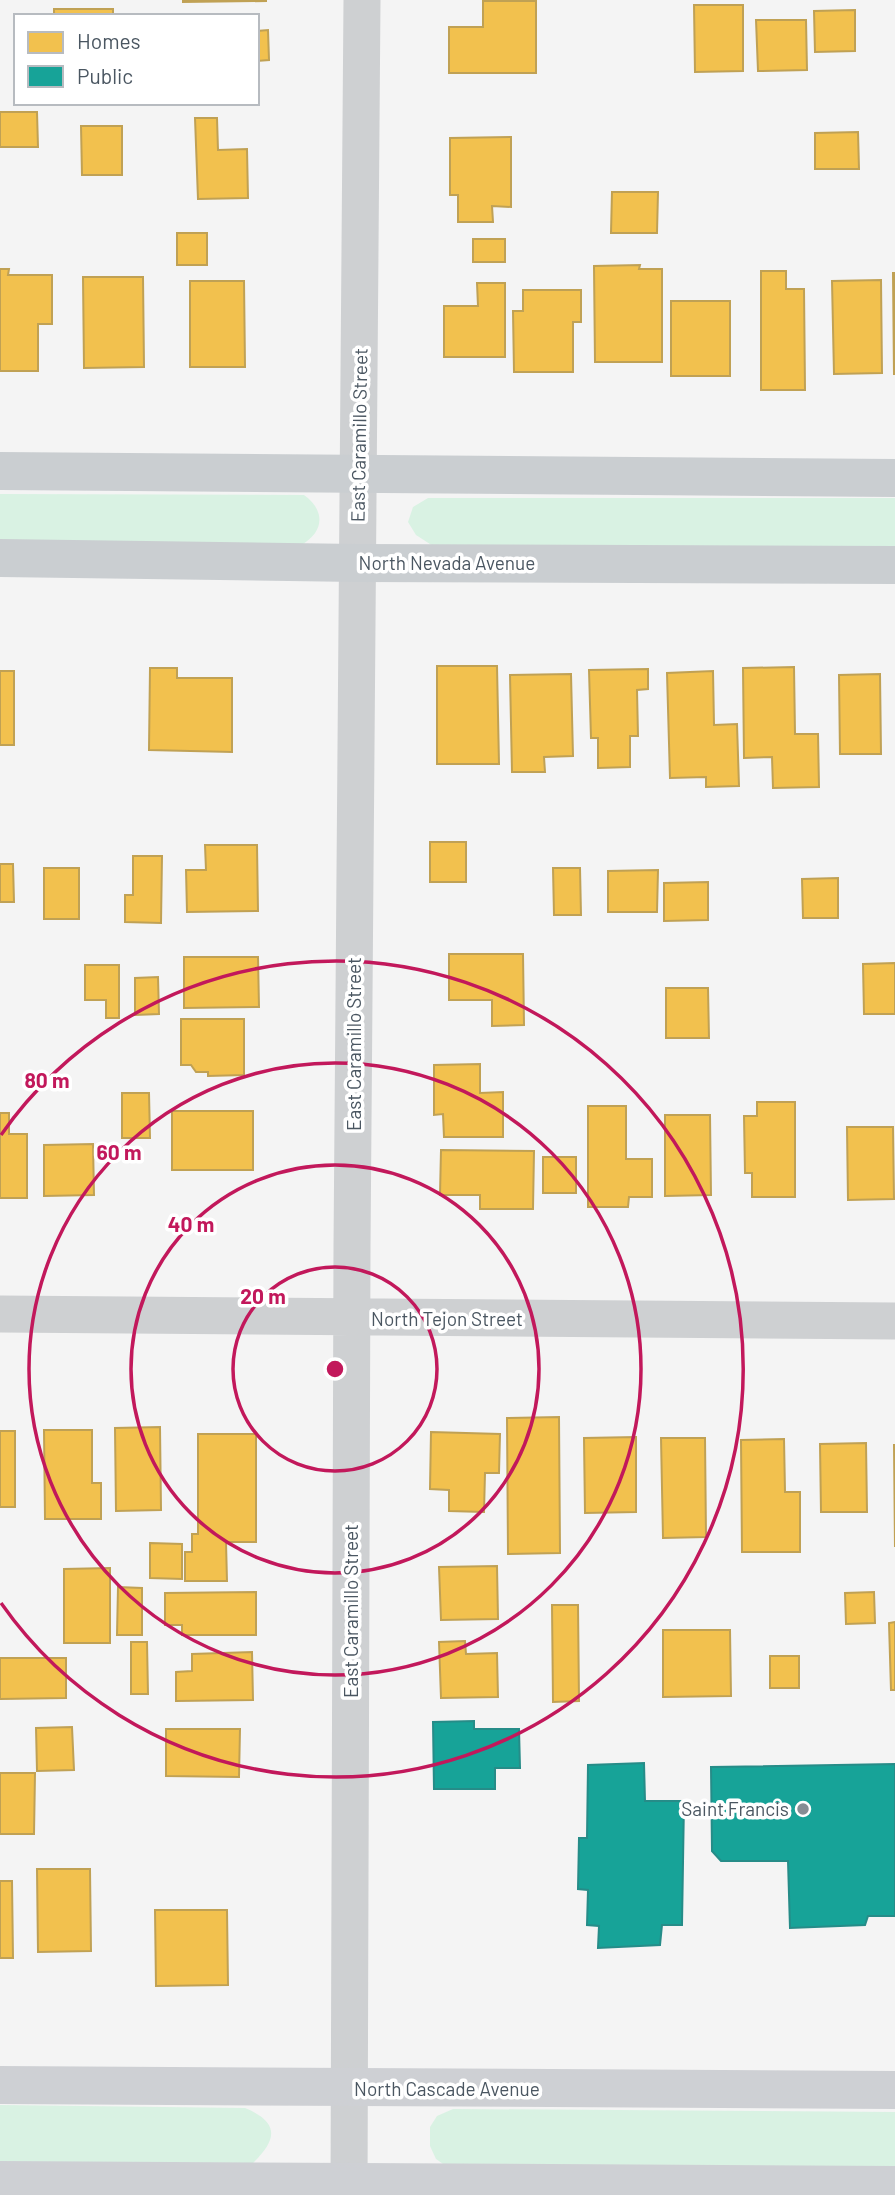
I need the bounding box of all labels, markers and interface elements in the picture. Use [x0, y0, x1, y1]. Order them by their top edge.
legend [14, 14, 259, 105]
text: Homes [77, 28, 141, 53]
text: Public [77, 63, 133, 88]
street label: East Caramillo Street [345, 348, 372, 522]
street label: North Nevada Avenue [359, 551, 535, 574]
street label: East Caramillo Street [342, 957, 365, 1131]
text: 80 m [24, 1067, 70, 1092]
text: 60 m [97, 1139, 141, 1164]
text: 40 m [168, 1211, 214, 1236]
text: 20 m [240, 1283, 286, 1308]
street label: North Tejon Street [371, 1307, 523, 1330]
centre of rings [323, 1357, 347, 1381]
street label: East Caramillo Street [339, 1524, 362, 1698]
place label: Saint Francis [681, 1797, 789, 1820]
marker: Saint Francis [795, 1801, 811, 1817]
street label: North Cascade Avenue [354, 2077, 540, 2100]

